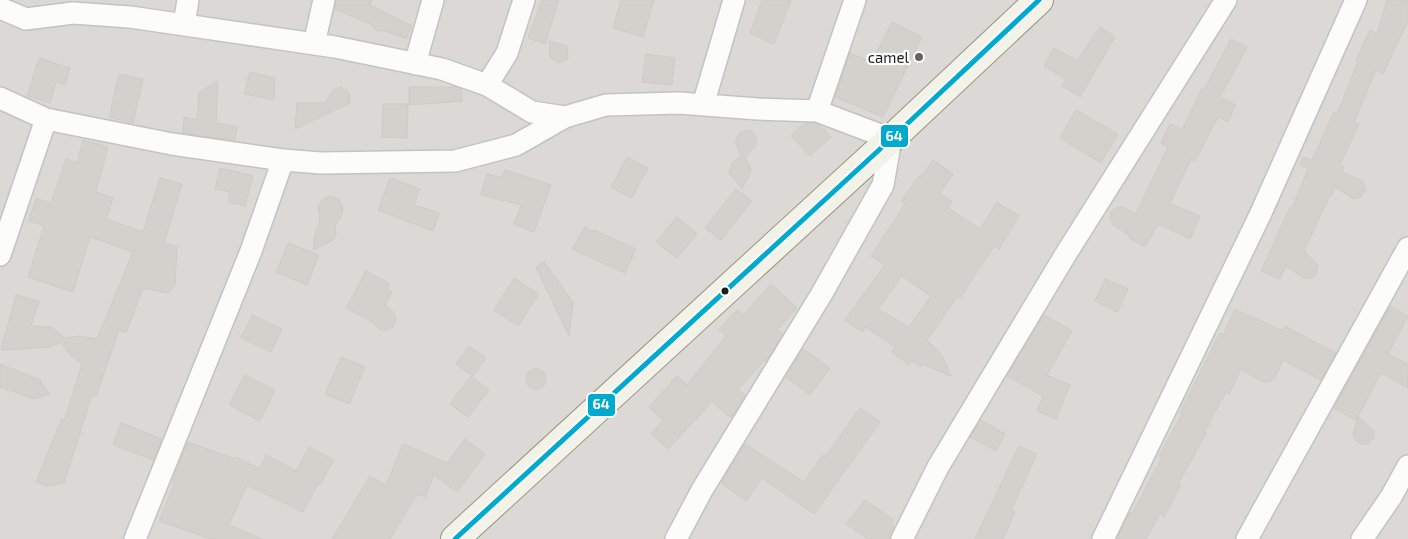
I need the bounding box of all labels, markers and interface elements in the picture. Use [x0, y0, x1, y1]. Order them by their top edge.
place label: camel [868, 48, 910, 66]
marker: camel [913, 51, 925, 63]
line badge: 64 [880, 124, 909, 148]
text: 64 [885, 127, 903, 144]
unlabelled marker [720, 286, 730, 296]
line badge: 64 [587, 393, 616, 417]
text: 64 [592, 395, 610, 412]

